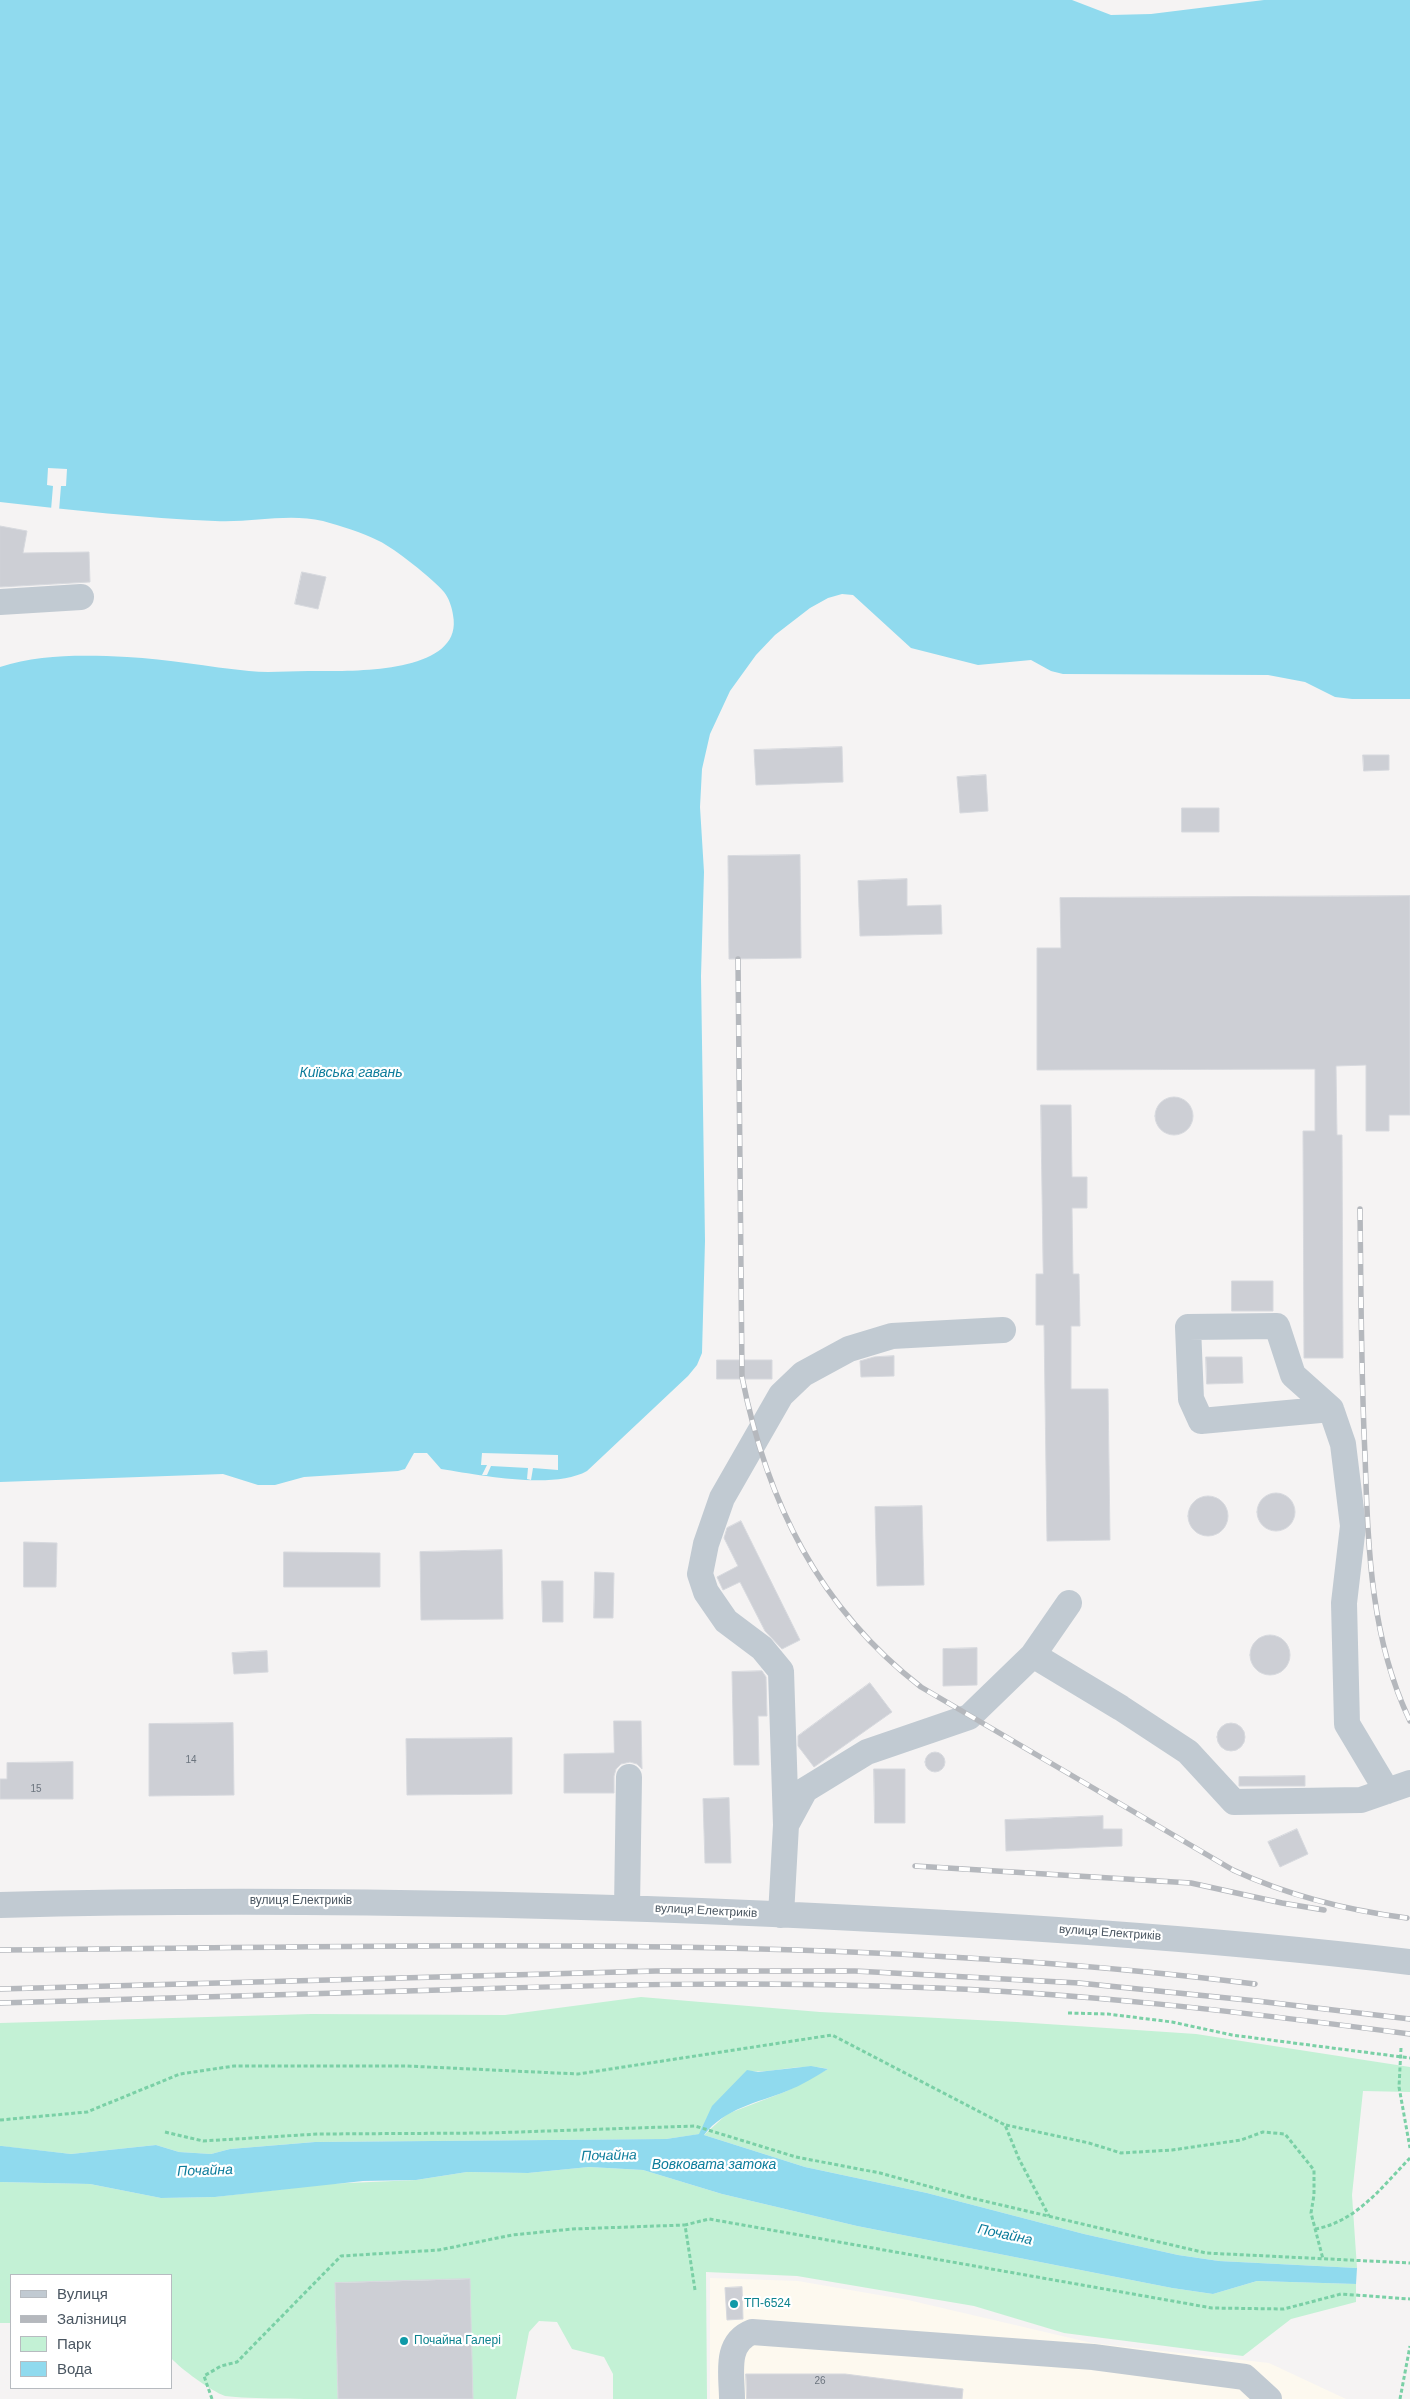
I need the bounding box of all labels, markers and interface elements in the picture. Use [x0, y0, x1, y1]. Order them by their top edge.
water label: Київська гавань [299, 1065, 403, 1081]
house number: 14 [185, 1754, 197, 1766]
house number: 15 [30, 1783, 42, 1795]
street label: вулиця Електриків [250, 1894, 352, 1908]
street label: вулиця Електриків [654, 1901, 758, 1921]
street label: вулиця Електриків [1058, 1922, 1162, 1944]
water label: Почайна [581, 2147, 637, 2165]
water label: Вовковата затока [652, 2157, 776, 2173]
water label: Почайна [177, 2162, 233, 2180]
water label: Почайна [976, 2221, 1034, 2249]
legend [10, 2274, 172, 2389]
text: Вулиця [57, 2285, 108, 2302]
place label: ТП-6524 [744, 2297, 791, 2311]
marker: ТП-6524 [728, 2298, 740, 2310]
text: Залізниця [57, 2310, 127, 2327]
place label: Почайна Галері [414, 2334, 501, 2348]
text: Парк [57, 2335, 91, 2352]
marker: Почайна Галері [398, 2335, 410, 2347]
text: Вода [57, 2360, 92, 2377]
house number: 26 [814, 2375, 826, 2387]

